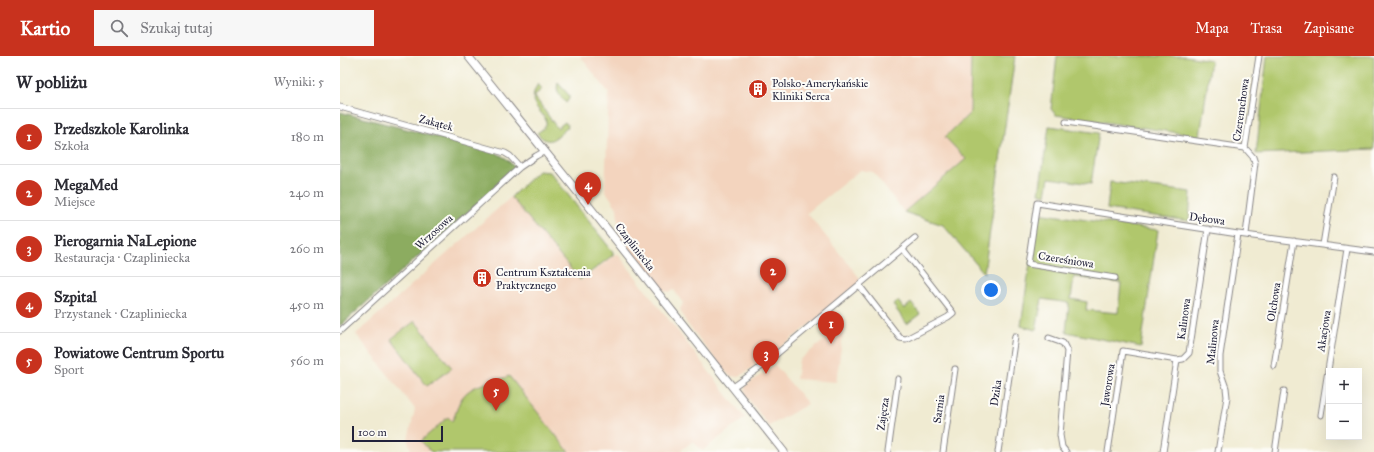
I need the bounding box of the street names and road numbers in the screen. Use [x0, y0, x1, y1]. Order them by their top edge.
street label: Czeremchowa [1230, 77, 1252, 142]
street label: Zakątek [418, 112, 455, 134]
street label: Dębowa [1188, 210, 1226, 228]
street label: Wrzosowa [412, 211, 456, 252]
street label: Czapliniecka [612, 221, 658, 274]
street label: Czereśniowa [1037, 249, 1095, 271]
street label: Olchowa [1264, 281, 1284, 323]
street label: Kalinowa [1175, 297, 1193, 341]
street label: Akacjowa [1314, 309, 1334, 354]
street label: Malinowa [1204, 318, 1222, 365]
street label: Jaworowa [1098, 362, 1119, 408]
street label: Dzika [988, 379, 1004, 407]
street label: Sarnia [931, 394, 947, 424]
street label: Zajęcza [874, 396, 892, 431]

